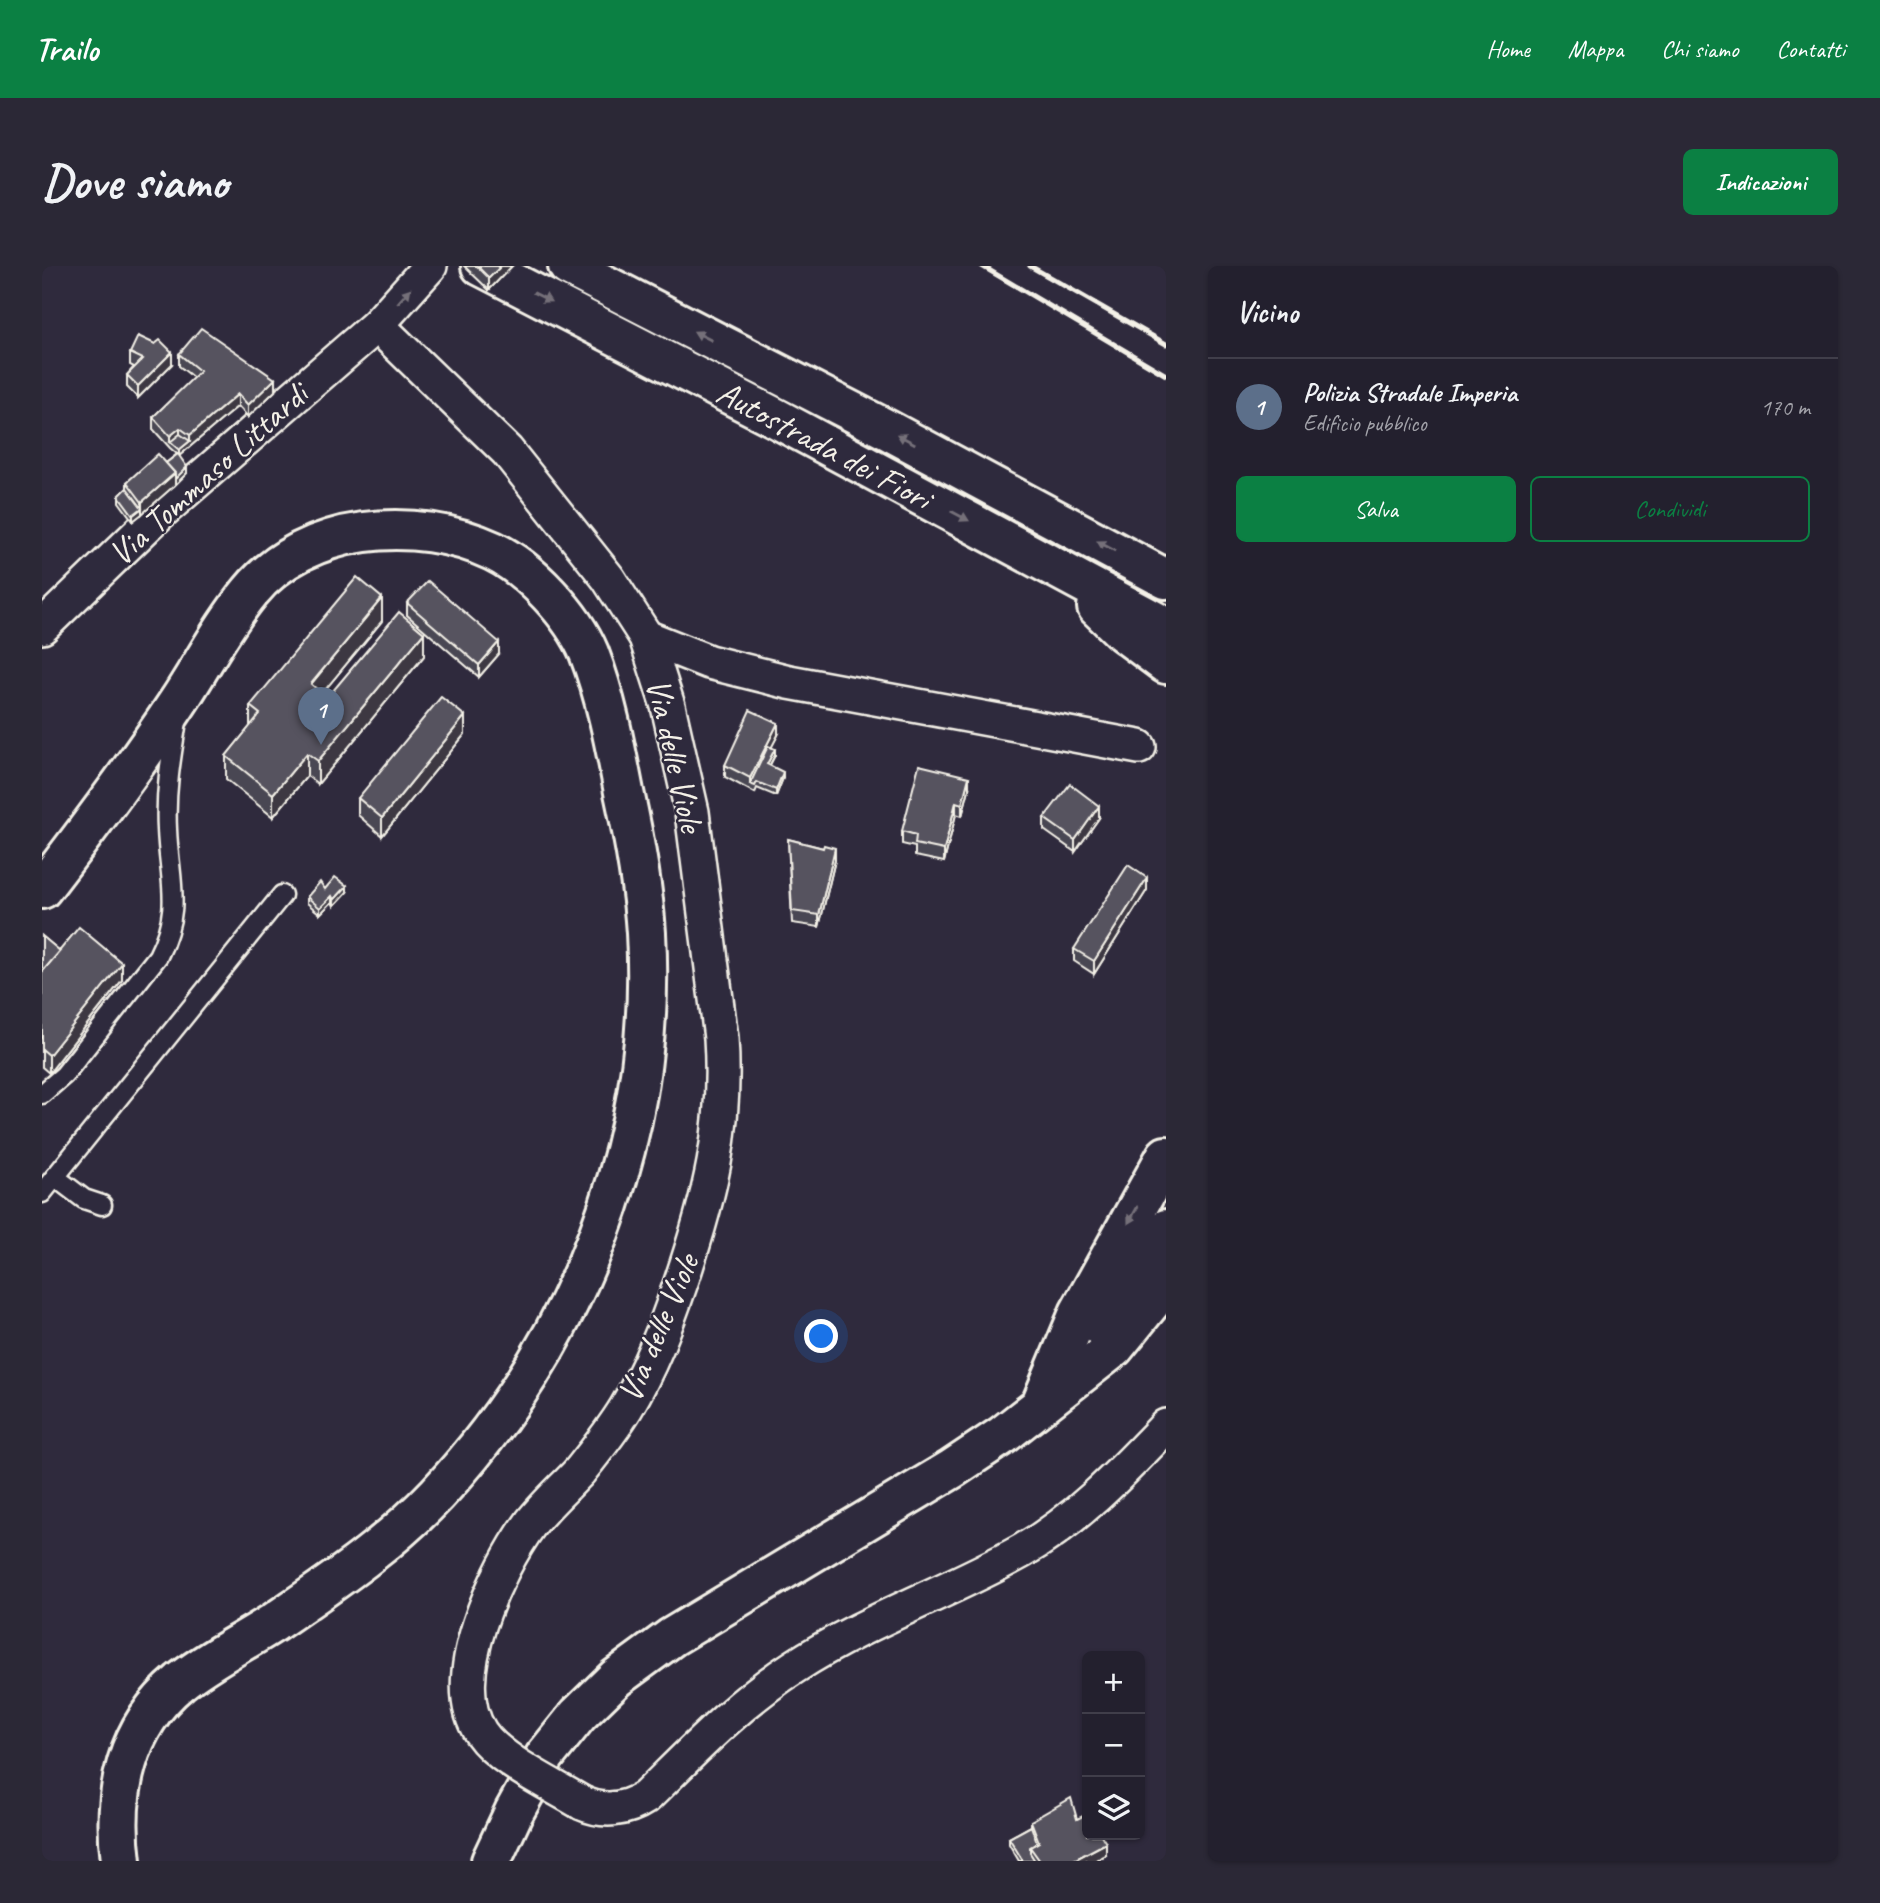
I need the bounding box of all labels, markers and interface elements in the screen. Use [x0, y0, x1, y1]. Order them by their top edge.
text: Trailo [35, 28, 98, 70]
text: Home [1486, 34, 1530, 64]
text: Mappa [1568, 34, 1623, 64]
text: Chi siamo [1661, 34, 1738, 64]
text: Contatti [1776, 34, 1845, 64]
button: Indicazioni [1683, 149, 1838, 215]
text: Dove siamo [42, 151, 228, 213]
one-way arrow [396, 287, 411, 304]
one-way arrow [532, 291, 552, 303]
text: Vicino [1236, 293, 1298, 331]
one-way arrow [693, 330, 713, 341]
street label: Via Tommaso Littardi [99, 370, 320, 575]
street label: Autostrada dei Fiori [709, 370, 943, 522]
text: Polizia Stradale Imperia [1303, 376, 1517, 409]
text: 1 [1254, 393, 1264, 422]
text: 170 m [1761, 393, 1810, 422]
text: Edificio pubblico [1303, 409, 1427, 438]
one-way arrow [895, 433, 915, 445]
button: Salva [1236, 476, 1516, 542]
button: Condividi [1530, 476, 1810, 542]
one-way arrow [950, 510, 970, 522]
one-way arrow [1097, 540, 1116, 552]
street label: Via delle Viole [635, 674, 715, 839]
pin: 1 [298, 687, 344, 745]
one-way arrow [1127, 1206, 1139, 1225]
street label: Via delle Viole [607, 1245, 710, 1409]
your location [804, 1319, 838, 1353]
map controls [1082, 1651, 1145, 1840]
button: + [1082, 1651, 1145, 1714]
button: − [1082, 1714, 1145, 1777]
button: layers [1082, 1777, 1145, 1840]

